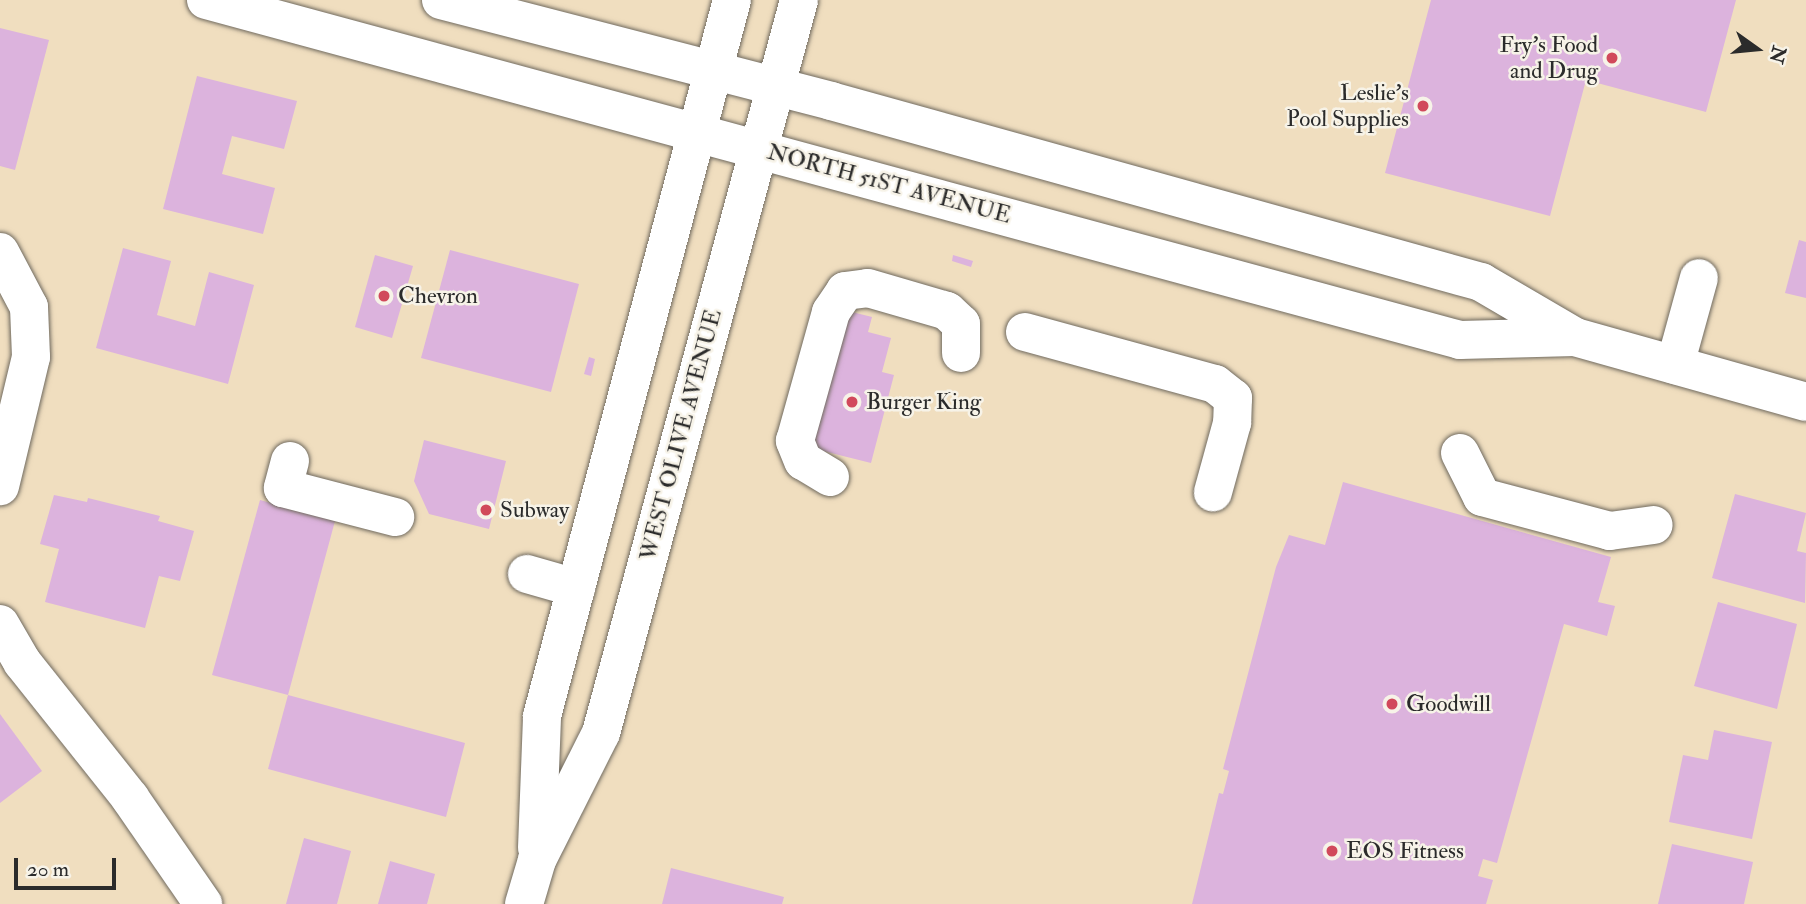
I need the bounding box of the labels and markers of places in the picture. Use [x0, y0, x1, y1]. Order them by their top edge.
place label: Fry's Food and Drug [1499, 31, 1598, 85]
marker: Fry's Food and Drug [1604, 50, 1620, 66]
place label: Leslie's Pool Supplies [1286, 79, 1409, 133]
marker: Leslie's Pool Supplies [1415, 98, 1431, 114]
place label: Chevron [398, 282, 478, 310]
marker: Chevron [376, 288, 392, 304]
place label: Burger King [866, 388, 981, 416]
marker: Burger King [844, 394, 860, 410]
place label: Subway [500, 496, 569, 524]
marker: Subway [478, 502, 494, 518]
place label: Goodwill [1406, 690, 1491, 718]
marker: Goodwill [1384, 696, 1400, 712]
place label: EOS Fitness [1346, 837, 1464, 865]
marker: EOS Fitness [1324, 843, 1340, 859]

